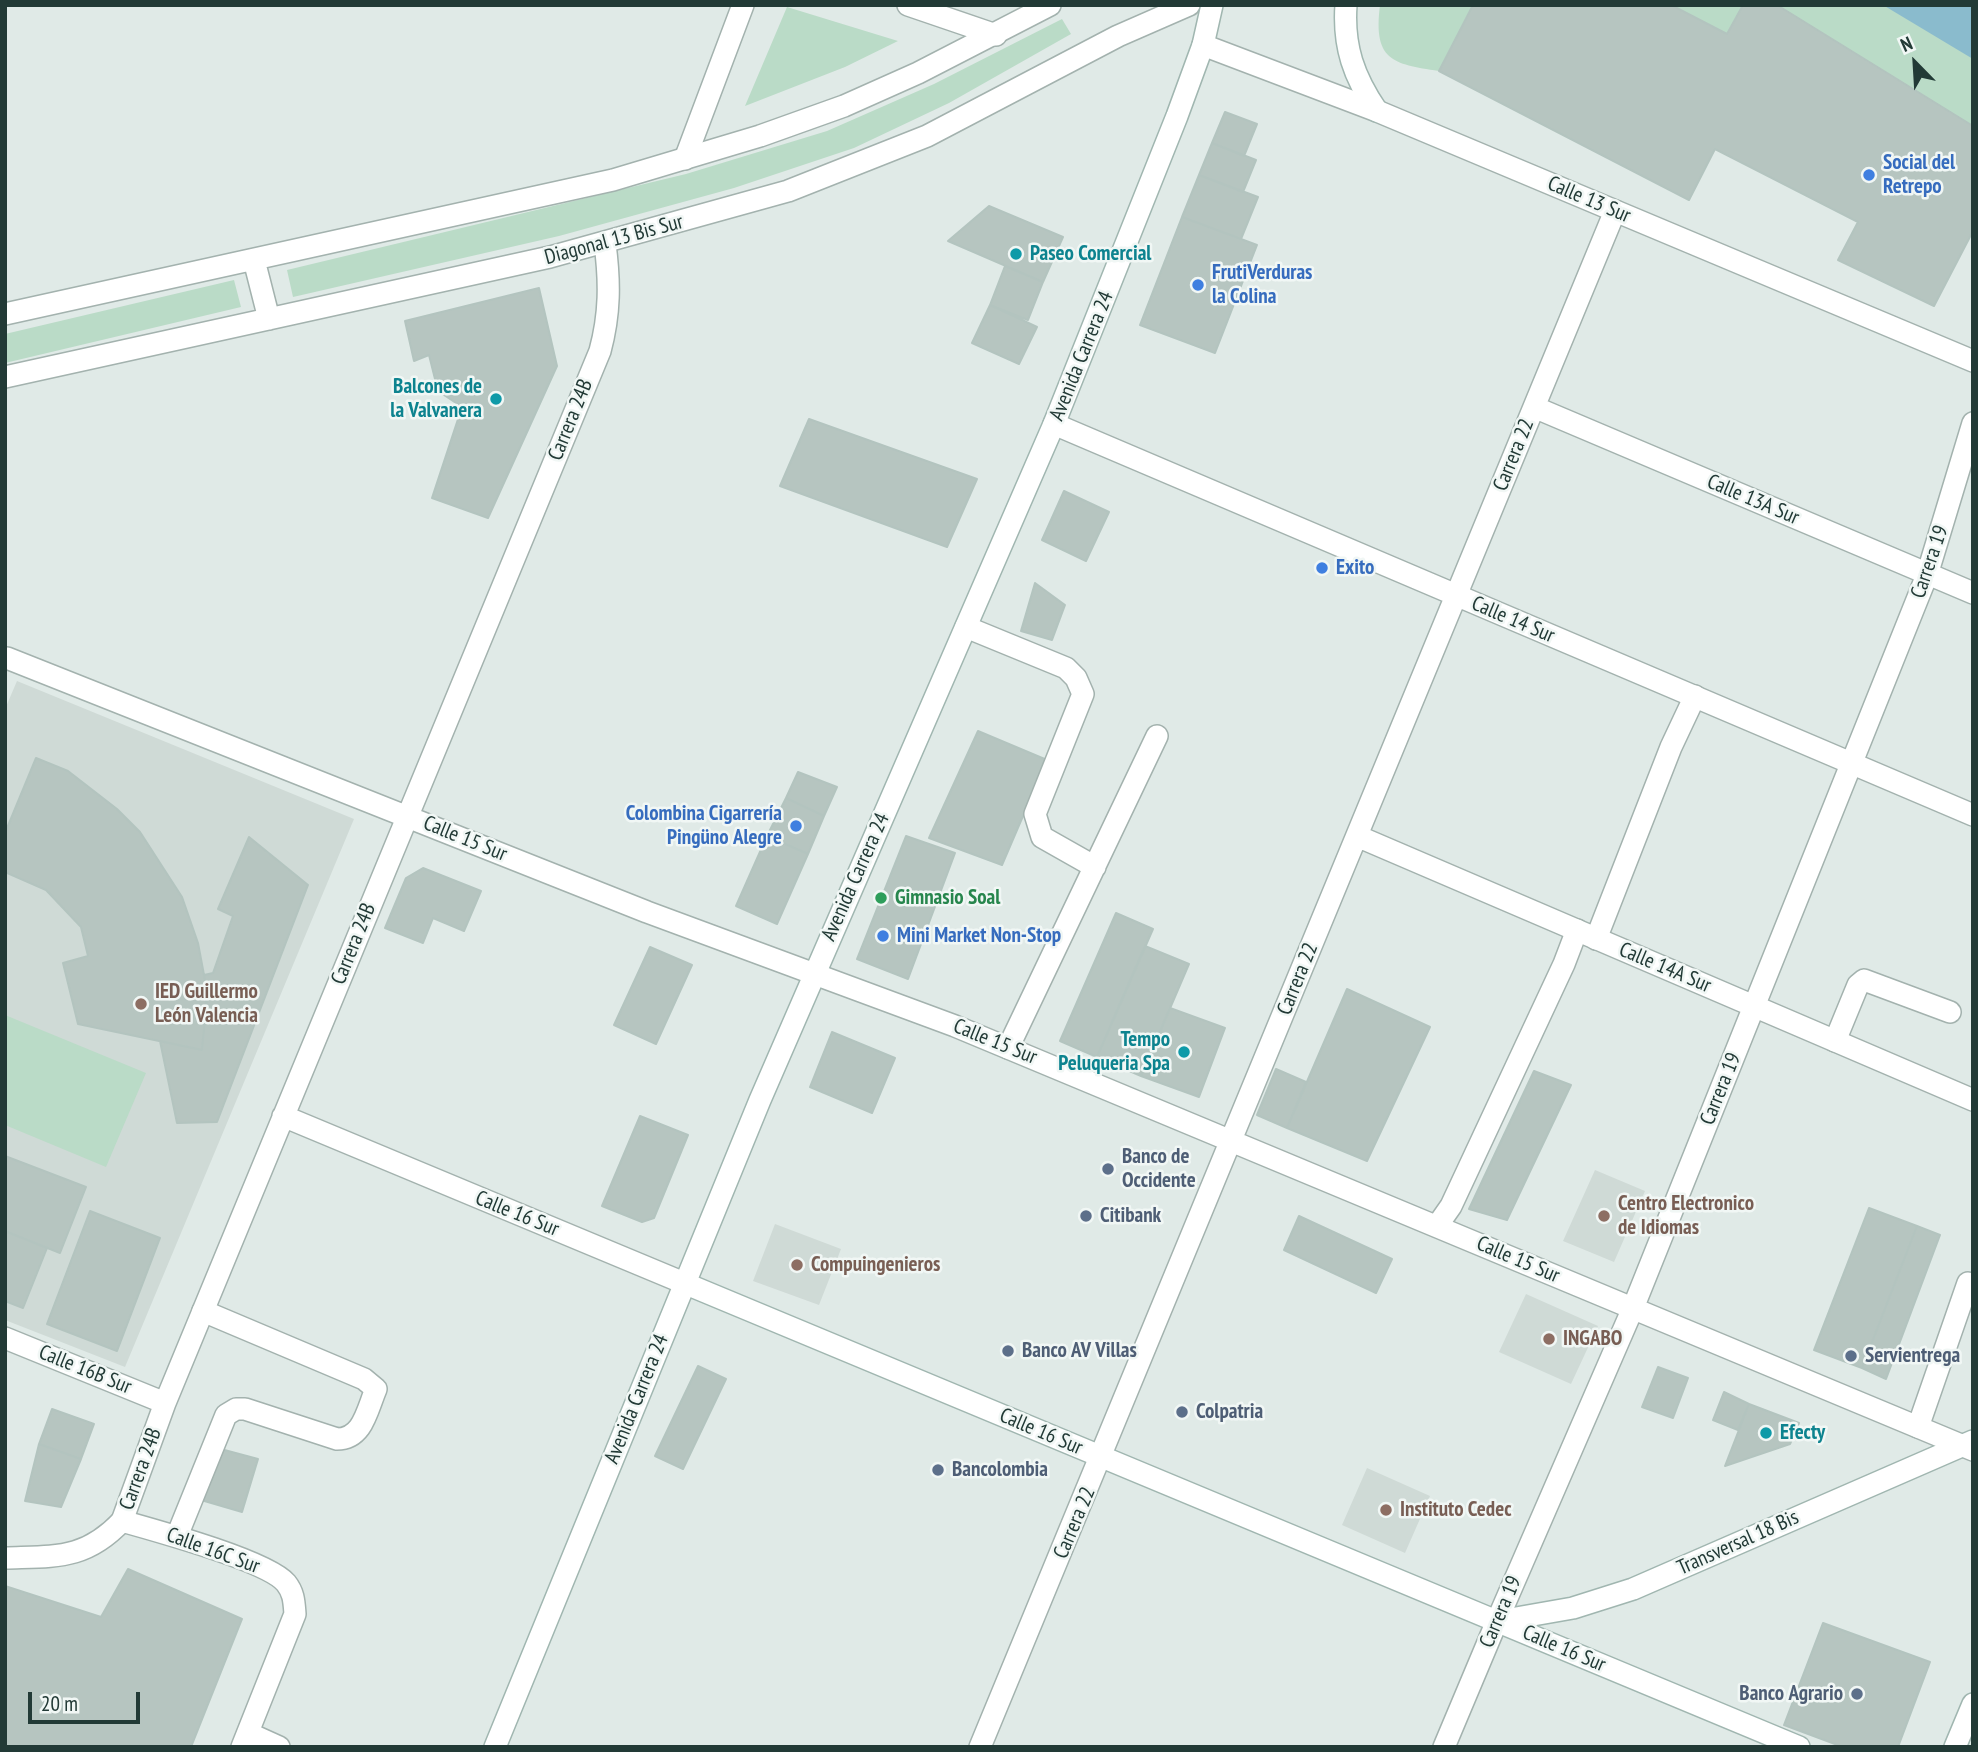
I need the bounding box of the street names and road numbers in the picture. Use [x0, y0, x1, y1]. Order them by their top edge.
street label: Calle 13 Sur [1544, 171, 1634, 229]
street label: Diagonal 13 Bis Sur [542, 209, 686, 271]
street label: Avenida Carrera 24 [1045, 288, 1119, 424]
street label: Carrera 24B [543, 376, 599, 464]
street label: Carrera 22 [1488, 415, 1540, 495]
street label: Calle 13A Sur [1703, 469, 1803, 531]
street label: Carrera 19 [1906, 522, 1954, 602]
street label: Calle 14 Sur [1468, 591, 1558, 649]
street label: Avenida Carrera 24 [817, 809, 895, 945]
street label: Calle 15 Sur [420, 811, 510, 867]
street label: Carrera 24B [326, 900, 382, 988]
street label: Calle 14A Sur [1615, 937, 1715, 999]
street label: Carrera 22 [1272, 939, 1324, 1019]
street label: Calle 15 Sur [950, 1014, 1040, 1070]
street label: Carrera 19 [1695, 1049, 1747, 1129]
street label: Calle 16 Sur [472, 1186, 562, 1242]
street label: Calle 15 Sur [1473, 1231, 1563, 1289]
street label: Avenida Carrera 24 [600, 1331, 674, 1467]
street label: Calle 16B Sur [35, 1340, 135, 1400]
street label: Calle 16 Sur [996, 1403, 1086, 1461]
street label: Carrera 24B [115, 1425, 167, 1513]
street label: Carrera 22 [1049, 1483, 1101, 1563]
street label: Transversal 18 Bis [1673, 1505, 1803, 1581]
street label: Calle 16C Sur [163, 1522, 263, 1580]
street label: Carrera 19 [1475, 1572, 1527, 1652]
street label: Calle 16 Sur [1519, 1620, 1609, 1678]

